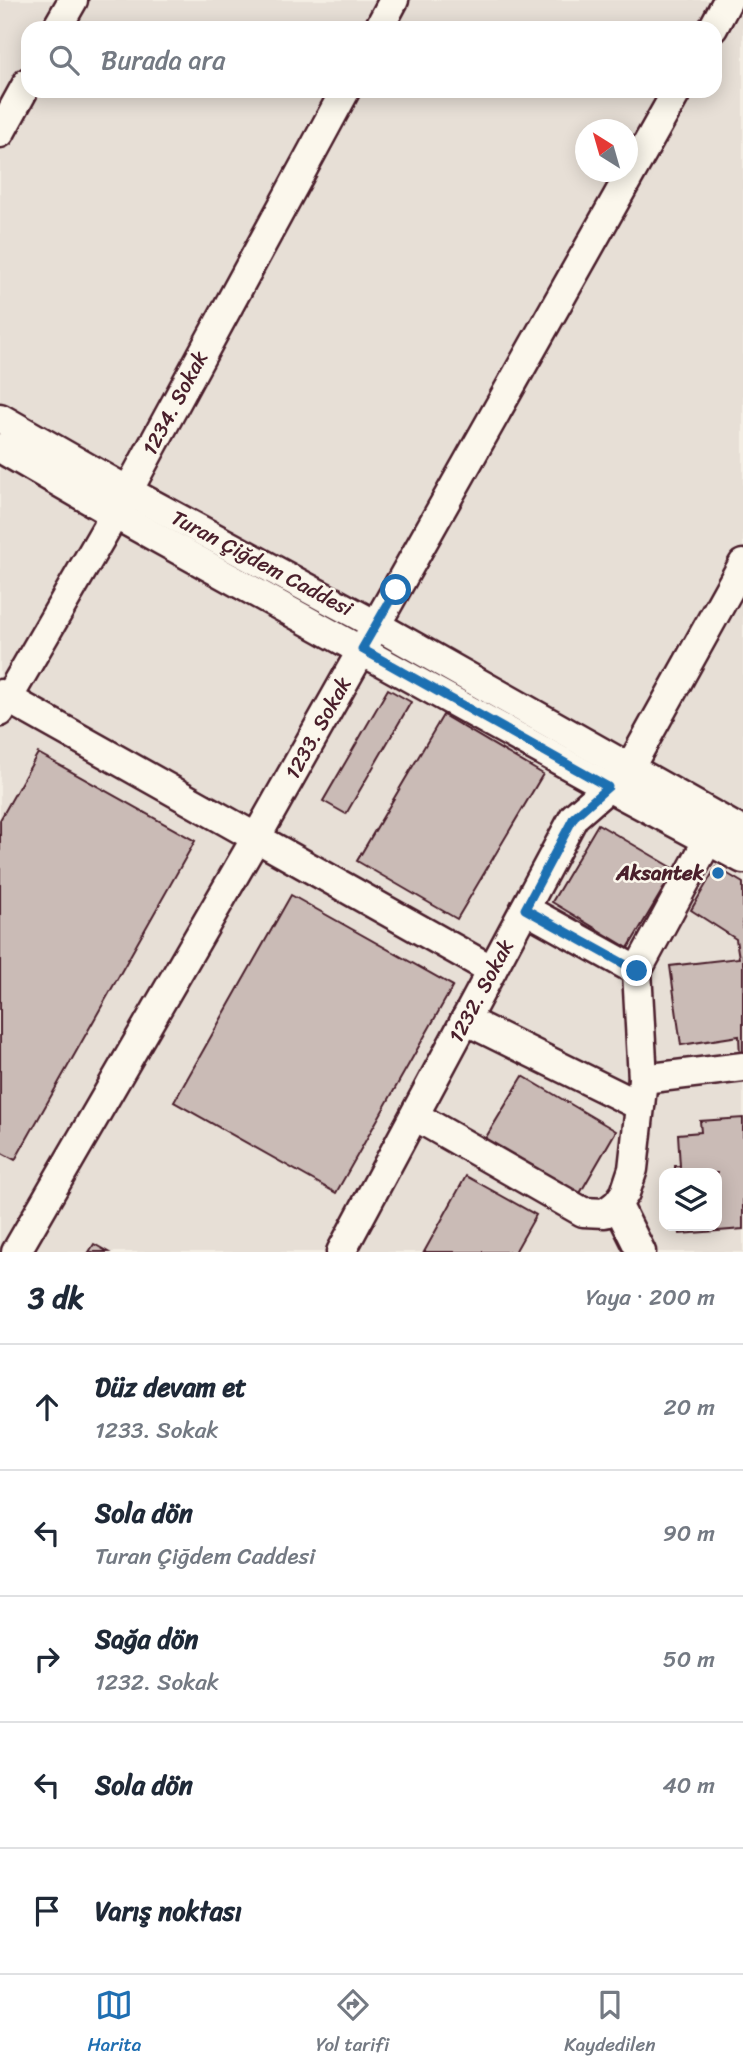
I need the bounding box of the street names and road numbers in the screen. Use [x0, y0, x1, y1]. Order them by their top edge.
street label: 1234. Sokak [131, 344, 219, 462]
street label: Turan Çiğdem Caddesi [164, 499, 361, 628]
street label: 1233. Sokak [274, 670, 362, 786]
street label: 1232. Sokak [438, 932, 524, 1050]

